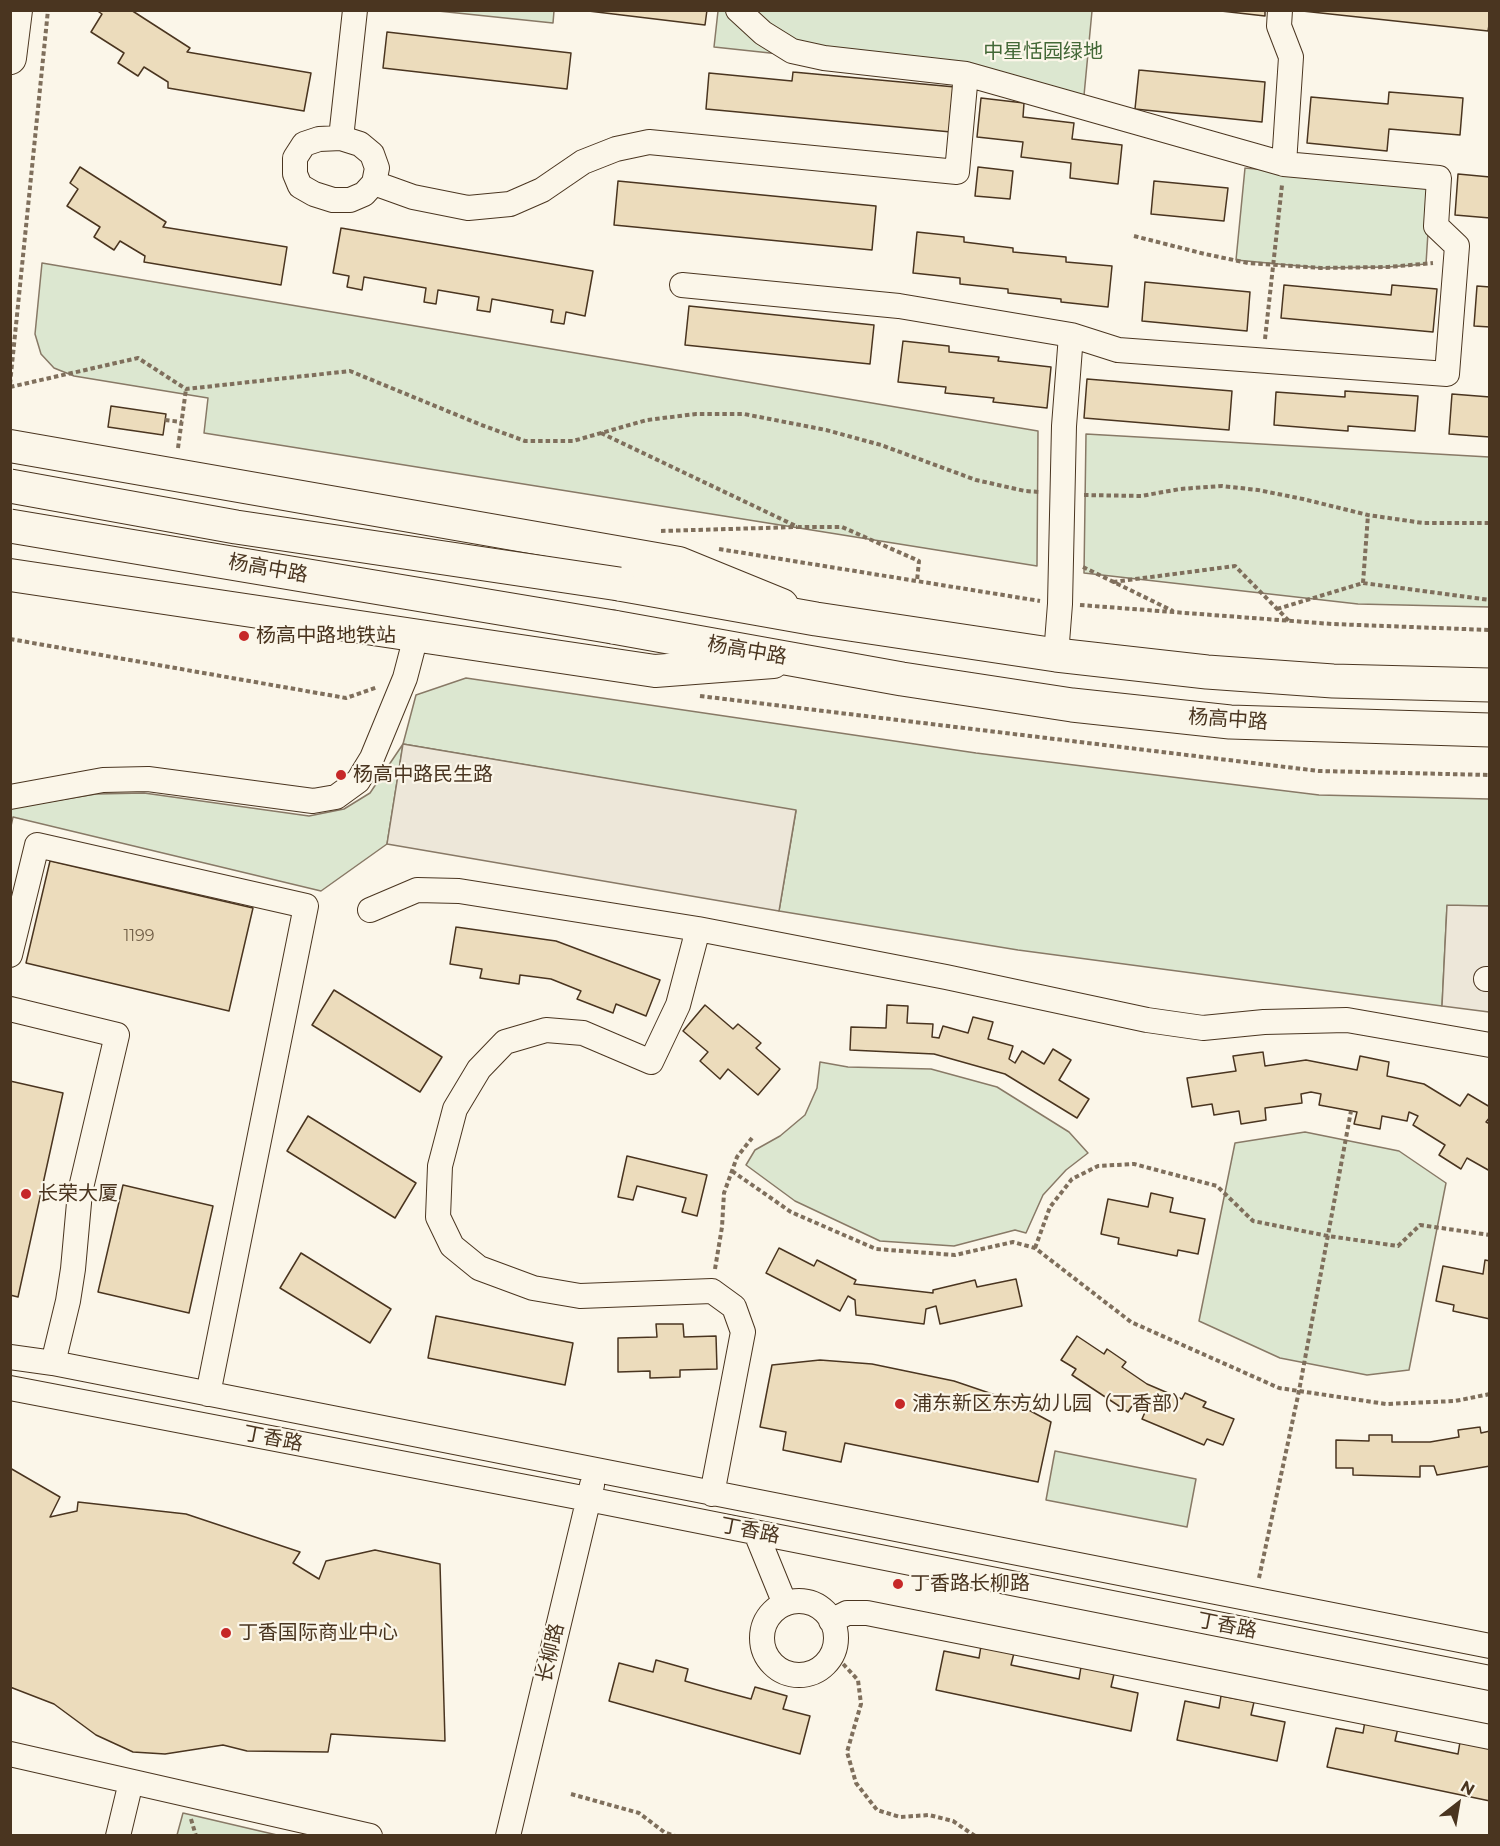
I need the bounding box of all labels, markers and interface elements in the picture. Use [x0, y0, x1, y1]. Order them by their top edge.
park label: 中星恬园绿地 [983, 40, 1103, 64]
street label: 杨高中路 [227, 550, 309, 588]
place label: 杨高中路地铁站 [256, 624, 396, 648]
marker: 杨高中路地铁站 [237, 629, 251, 643]
street label: 杨高中路 [706, 632, 788, 670]
street label: 杨高中路 [1187, 705, 1269, 735]
place label: 杨高中路民生路 [353, 763, 493, 787]
marker: 杨高中路民生路 [334, 768, 348, 782]
house number: 1199 [123, 926, 155, 946]
place label: 长荣大厦 [38, 1182, 118, 1206]
marker: 长荣大厦 [19, 1187, 33, 1201]
place label: 浦东新区东方幼儿园（丁香部） [912, 1392, 1192, 1416]
marker: 浦东新区东方幼儿园（丁香部） [893, 1397, 907, 1411]
street label: 丁香路 [241, 1421, 305, 1457]
street label: 丁香路 [718, 1513, 782, 1549]
place label: 丁香路长柳路 [910, 1572, 1030, 1596]
marker: 丁香路长柳路 [891, 1577, 905, 1591]
street label: 丁香路 [1195, 1608, 1259, 1644]
place label: 丁香国际商业中心 [238, 1621, 398, 1645]
street label: 长柳路 [533, 1621, 569, 1685]
marker: 丁香国际商业中心 [219, 1626, 233, 1640]
north arrow [1428, 1774, 1488, 1834]
text: N [1457, 1777, 1478, 1800]

